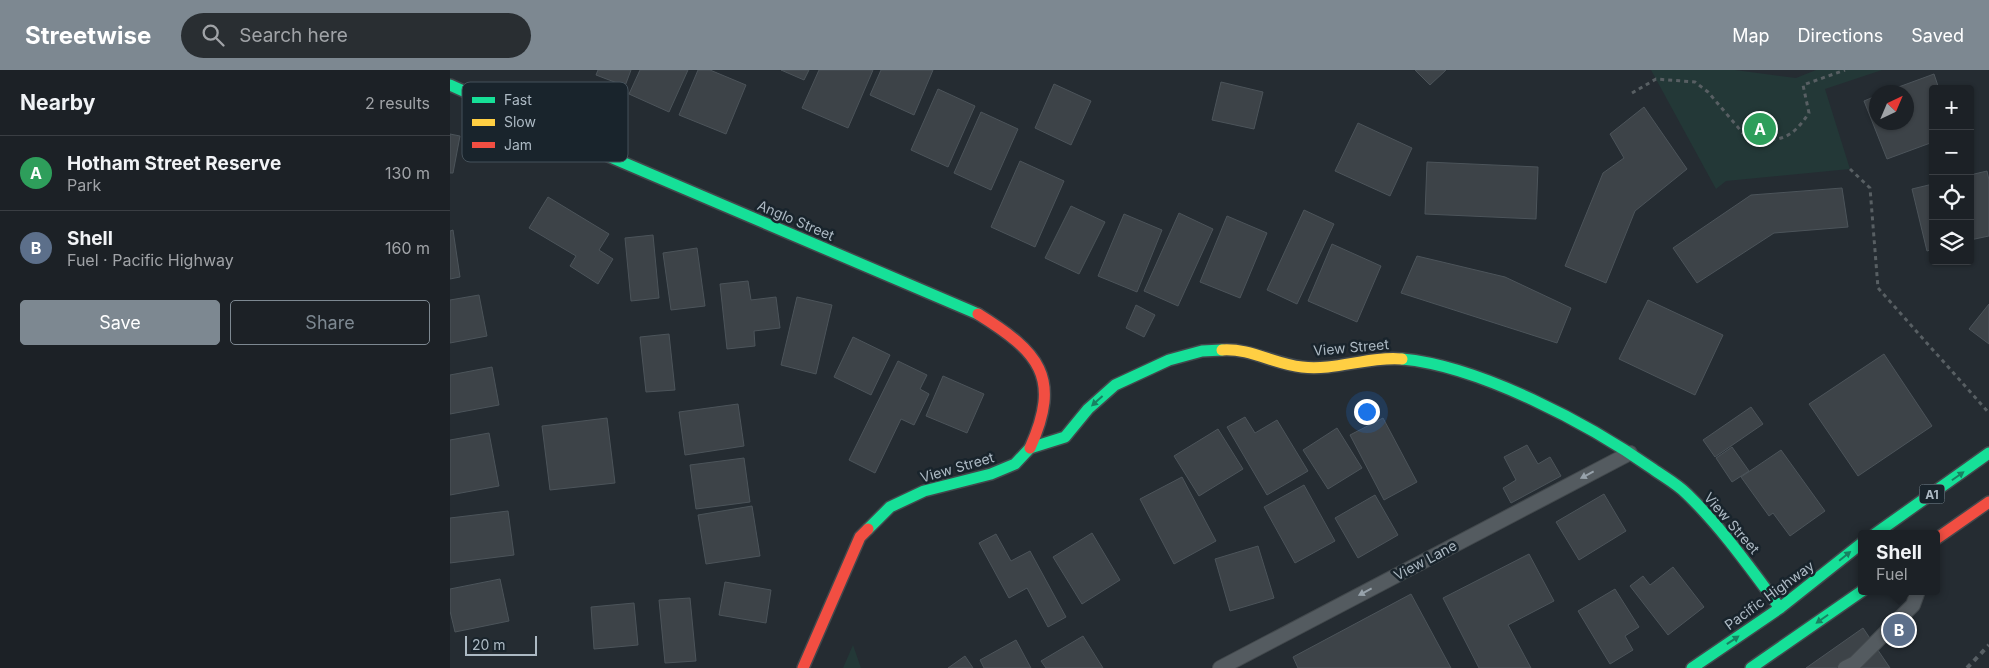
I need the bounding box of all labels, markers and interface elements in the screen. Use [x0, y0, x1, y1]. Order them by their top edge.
search box [181, 13, 531, 58]
text: Streetwise [25, 21, 151, 50]
icon: search [199, 21, 227, 49]
text: Search here [239, 24, 348, 47]
text: Map [1732, 25, 1770, 46]
text: Directions [1798, 25, 1883, 46]
text: Saved [1911, 25, 1964, 46]
legend [462, 82, 628, 162]
north arrow [1869, 85, 1914, 130]
map controls [1929, 85, 1974, 265]
button: + [1929, 85, 1974, 130]
text: Nearby [20, 90, 95, 115]
text: Fast [504, 91, 532, 108]
text: 2 results [365, 93, 430, 113]
pin: A [1744, 110, 1776, 148]
text: Slow [504, 113, 536, 130]
button: − [1929, 130, 1974, 175]
text: Jam [504, 136, 532, 153]
text: Hotham Street Reserve [67, 152, 281, 175]
text: A [30, 163, 42, 183]
text: 130 m [385, 163, 430, 183]
text: Park [67, 175, 101, 195]
button: locate [1929, 175, 1974, 220]
street label: Anglo Street [755, 196, 837, 244]
button: layers [1929, 220, 1974, 265]
text: Shell [67, 227, 113, 250]
text: B [31, 238, 41, 258]
text: 160 m [385, 238, 430, 258]
text: Fuel · Pacific Highway [67, 250, 234, 270]
button: Save [20, 300, 220, 345]
button: Share [230, 300, 430, 345]
street label: View Street [1312, 335, 1390, 359]
one-way arrow [1091, 395, 1104, 406]
your location [1354, 399, 1380, 425]
street label: View Street [918, 448, 996, 486]
one-way arrow [1580, 471, 1593, 480]
one-way arrow [1951, 471, 1964, 481]
road number: A1 [1920, 484, 1944, 504]
street label: View Street [1701, 489, 1764, 558]
popup [1858, 530, 1940, 595]
street label: View Lane [1391, 536, 1459, 584]
text: Shell [1876, 541, 1922, 564]
one-way arrow [1838, 550, 1851, 561]
street label: Pacific Highway [1721, 557, 1817, 633]
text: Fuel [1876, 564, 1908, 584]
one-way arrow [1359, 587, 1372, 596]
pin: B [1883, 611, 1915, 649]
one-way arrow [1815, 614, 1828, 624]
scale bar [465, 633, 538, 656]
one-way arrow [1726, 635, 1739, 645]
text: 20 m [472, 636, 506, 653]

